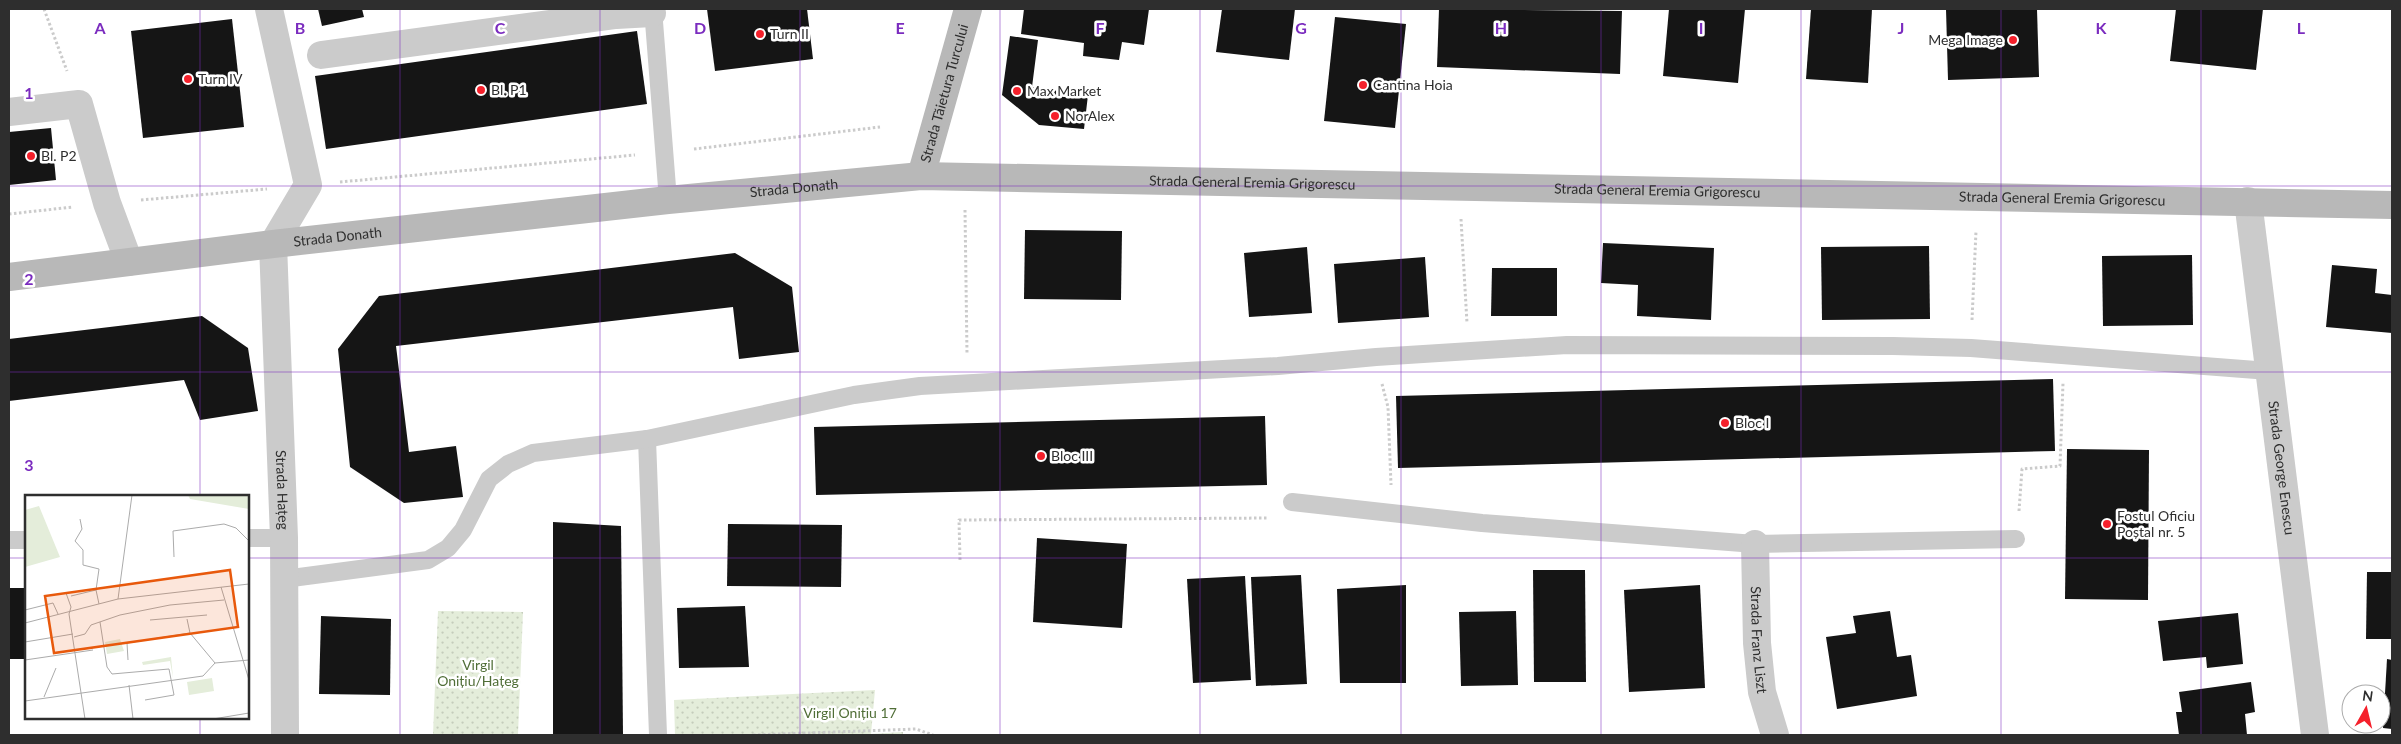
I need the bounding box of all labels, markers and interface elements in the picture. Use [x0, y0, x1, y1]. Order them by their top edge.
text: A [93, 18, 106, 37]
text: B [295, 18, 305, 37]
text: C [495, 18, 506, 37]
text: D [694, 18, 706, 37]
text: E [895, 18, 905, 37]
text: F [1095, 18, 1105, 37]
text: G [1295, 18, 1307, 37]
text: H [1495, 18, 1507, 37]
text: I [1699, 18, 1703, 37]
text: J [1898, 18, 1904, 37]
text: K [2096, 18, 2108, 37]
text: L [2297, 18, 2306, 37]
street label: Strada Tăietura Turcului [916, 22, 971, 164]
place label: Turn II [770, 25, 809, 42]
marker: Turn II [754, 28, 766, 40]
place label: Mega Image [1928, 31, 2003, 48]
marker: Mega Image [2007, 34, 2019, 46]
place label: Turn IV [198, 70, 243, 87]
marker: Turn IV [182, 73, 194, 85]
place label: Cantina Hoia [1373, 76, 1453, 93]
marker: Cantina Hoia [1357, 79, 1369, 91]
place label: Bl. P1 [491, 81, 527, 98]
place label: Max Market [1027, 82, 1101, 99]
text: 1 [24, 83, 34, 102]
marker: Bl. P1 [475, 84, 487, 96]
marker: Max Market [1011, 85, 1023, 97]
place label: NorAlex [1065, 107, 1115, 124]
marker: NorAlex [1049, 110, 1061, 122]
place label: Bl. P2 [41, 147, 77, 164]
marker: Bl. P2 [25, 150, 37, 162]
street label: Strada General Eremia Grigorescu [1149, 171, 1356, 193]
street label: Strada Donath [749, 175, 839, 200]
street label: Strada General Eremia Grigorescu [1554, 179, 1761, 201]
street label: Strada General Eremia Grigorescu [1959, 187, 2165, 209]
street label: Strada Donath [292, 223, 383, 250]
text: 2 [24, 269, 34, 288]
street label: Strada George Enescu [2265, 400, 2299, 536]
place label: Bloc I [1735, 414, 1769, 431]
marker: Bloc I [1719, 417, 1731, 429]
place label: Bloc III [1051, 447, 1093, 464]
street label: Strada Hațeg [273, 450, 293, 530]
marker: Bloc III [1035, 450, 1047, 462]
text: 3 [24, 455, 34, 474]
inset map [25, 495, 249, 719]
place label: Fostul Oficiu Poștal nr. 5 [2117, 507, 2195, 540]
marker: Fostul Oficiu Poștal nr. 5 [2101, 518, 2113, 530]
street label: Strada Franz Liszt [1748, 586, 1771, 694]
park label: Virgil Onițiu/Hațeg [437, 656, 519, 689]
north arrow [2341, 684, 2391, 734]
text: N [2361, 686, 2374, 705]
park label: Virgil Onițiu 17 [803, 704, 897, 721]

